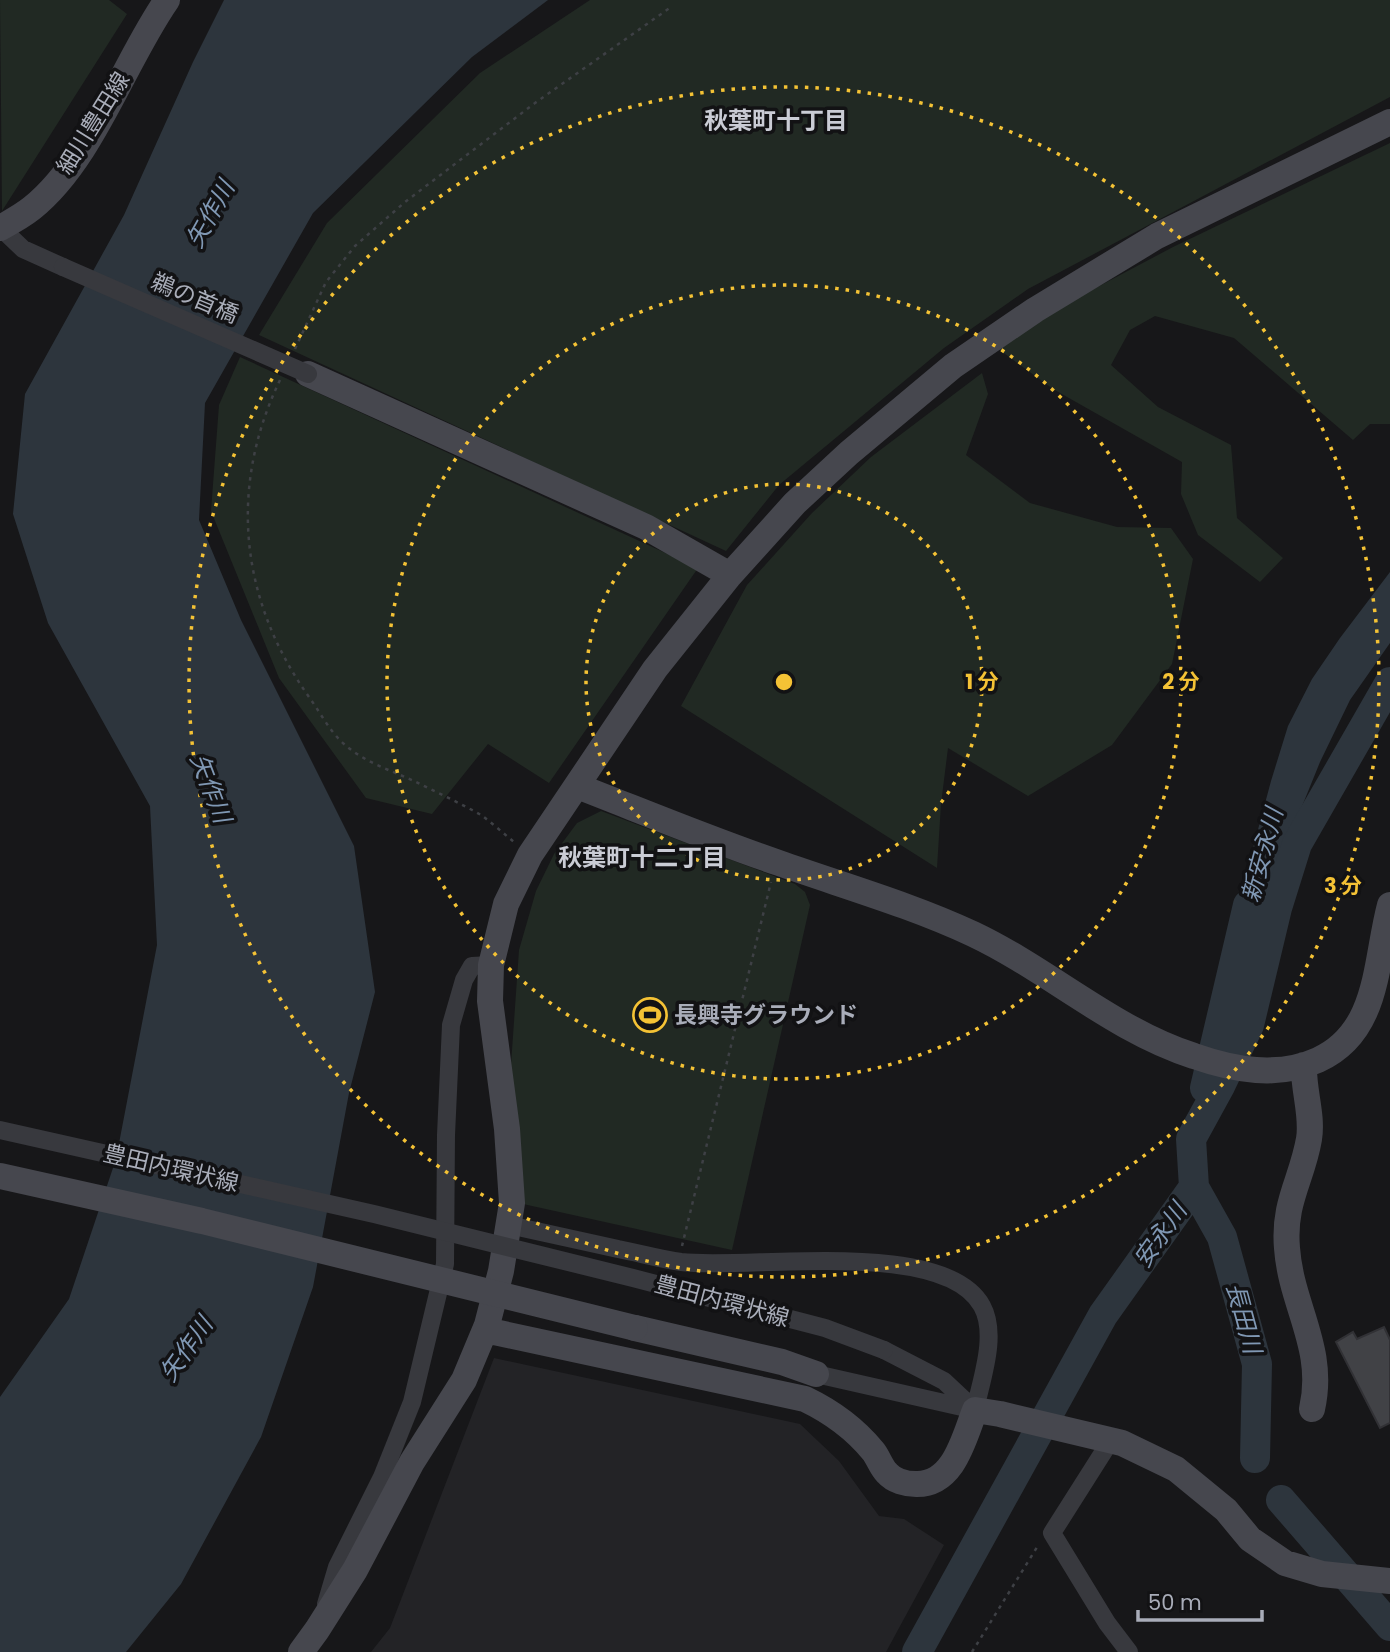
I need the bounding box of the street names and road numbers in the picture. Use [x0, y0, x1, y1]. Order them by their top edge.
street label: 細川豊田線 [49, 66, 137, 180]
street label: 鵜の首橋 [146, 265, 244, 331]
street label: 豊田内環状線 [100, 1137, 242, 1199]
street label: 豊田内環状線 [651, 1268, 793, 1334]

